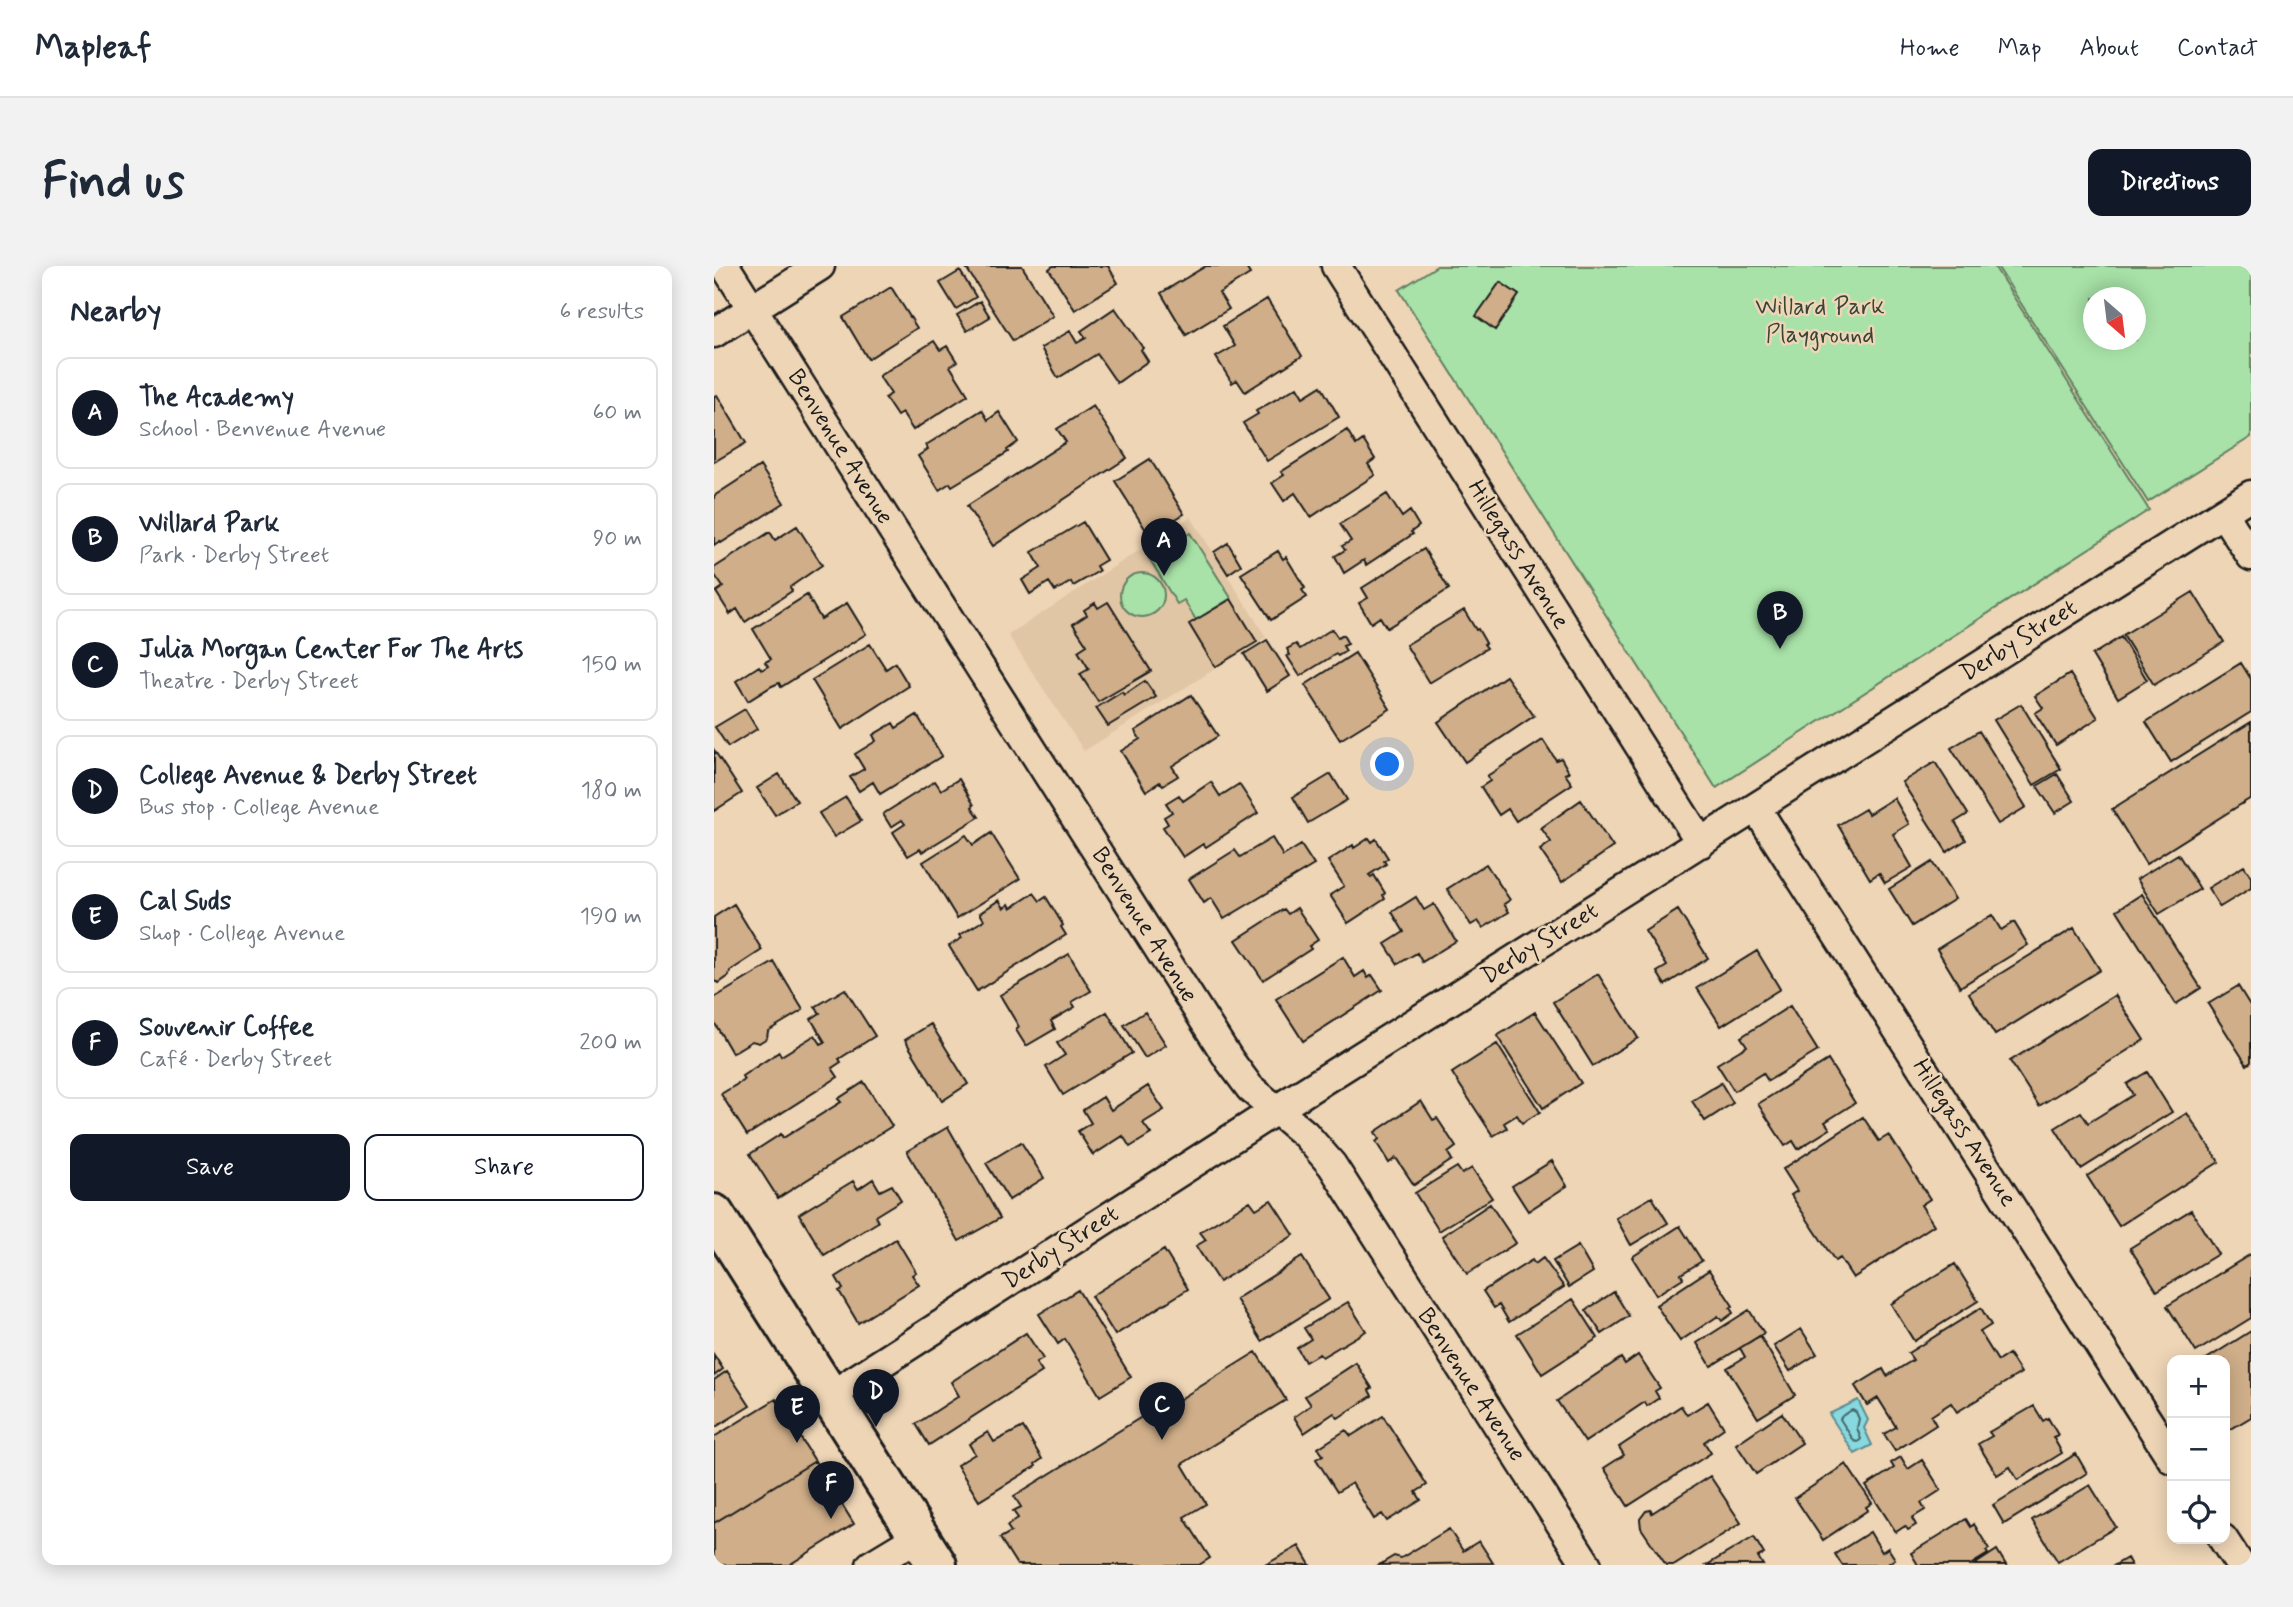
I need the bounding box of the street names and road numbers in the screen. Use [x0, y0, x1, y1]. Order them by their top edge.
street label: Benvenue Avenue [780, 364, 900, 530]
street label: Hillegass Avenue [1460, 475, 1576, 635]
street label: Derby Street [1955, 593, 2083, 689]
street label: Benvenue Avenue [1084, 842, 1204, 1008]
street label: Derby Street [1476, 896, 1604, 992]
street label: Hillegass Avenue [1905, 1053, 2023, 1213]
street label: Derby Street [997, 1199, 1125, 1297]
street label: Benvenue Avenue [1410, 1302, 1532, 1468]

